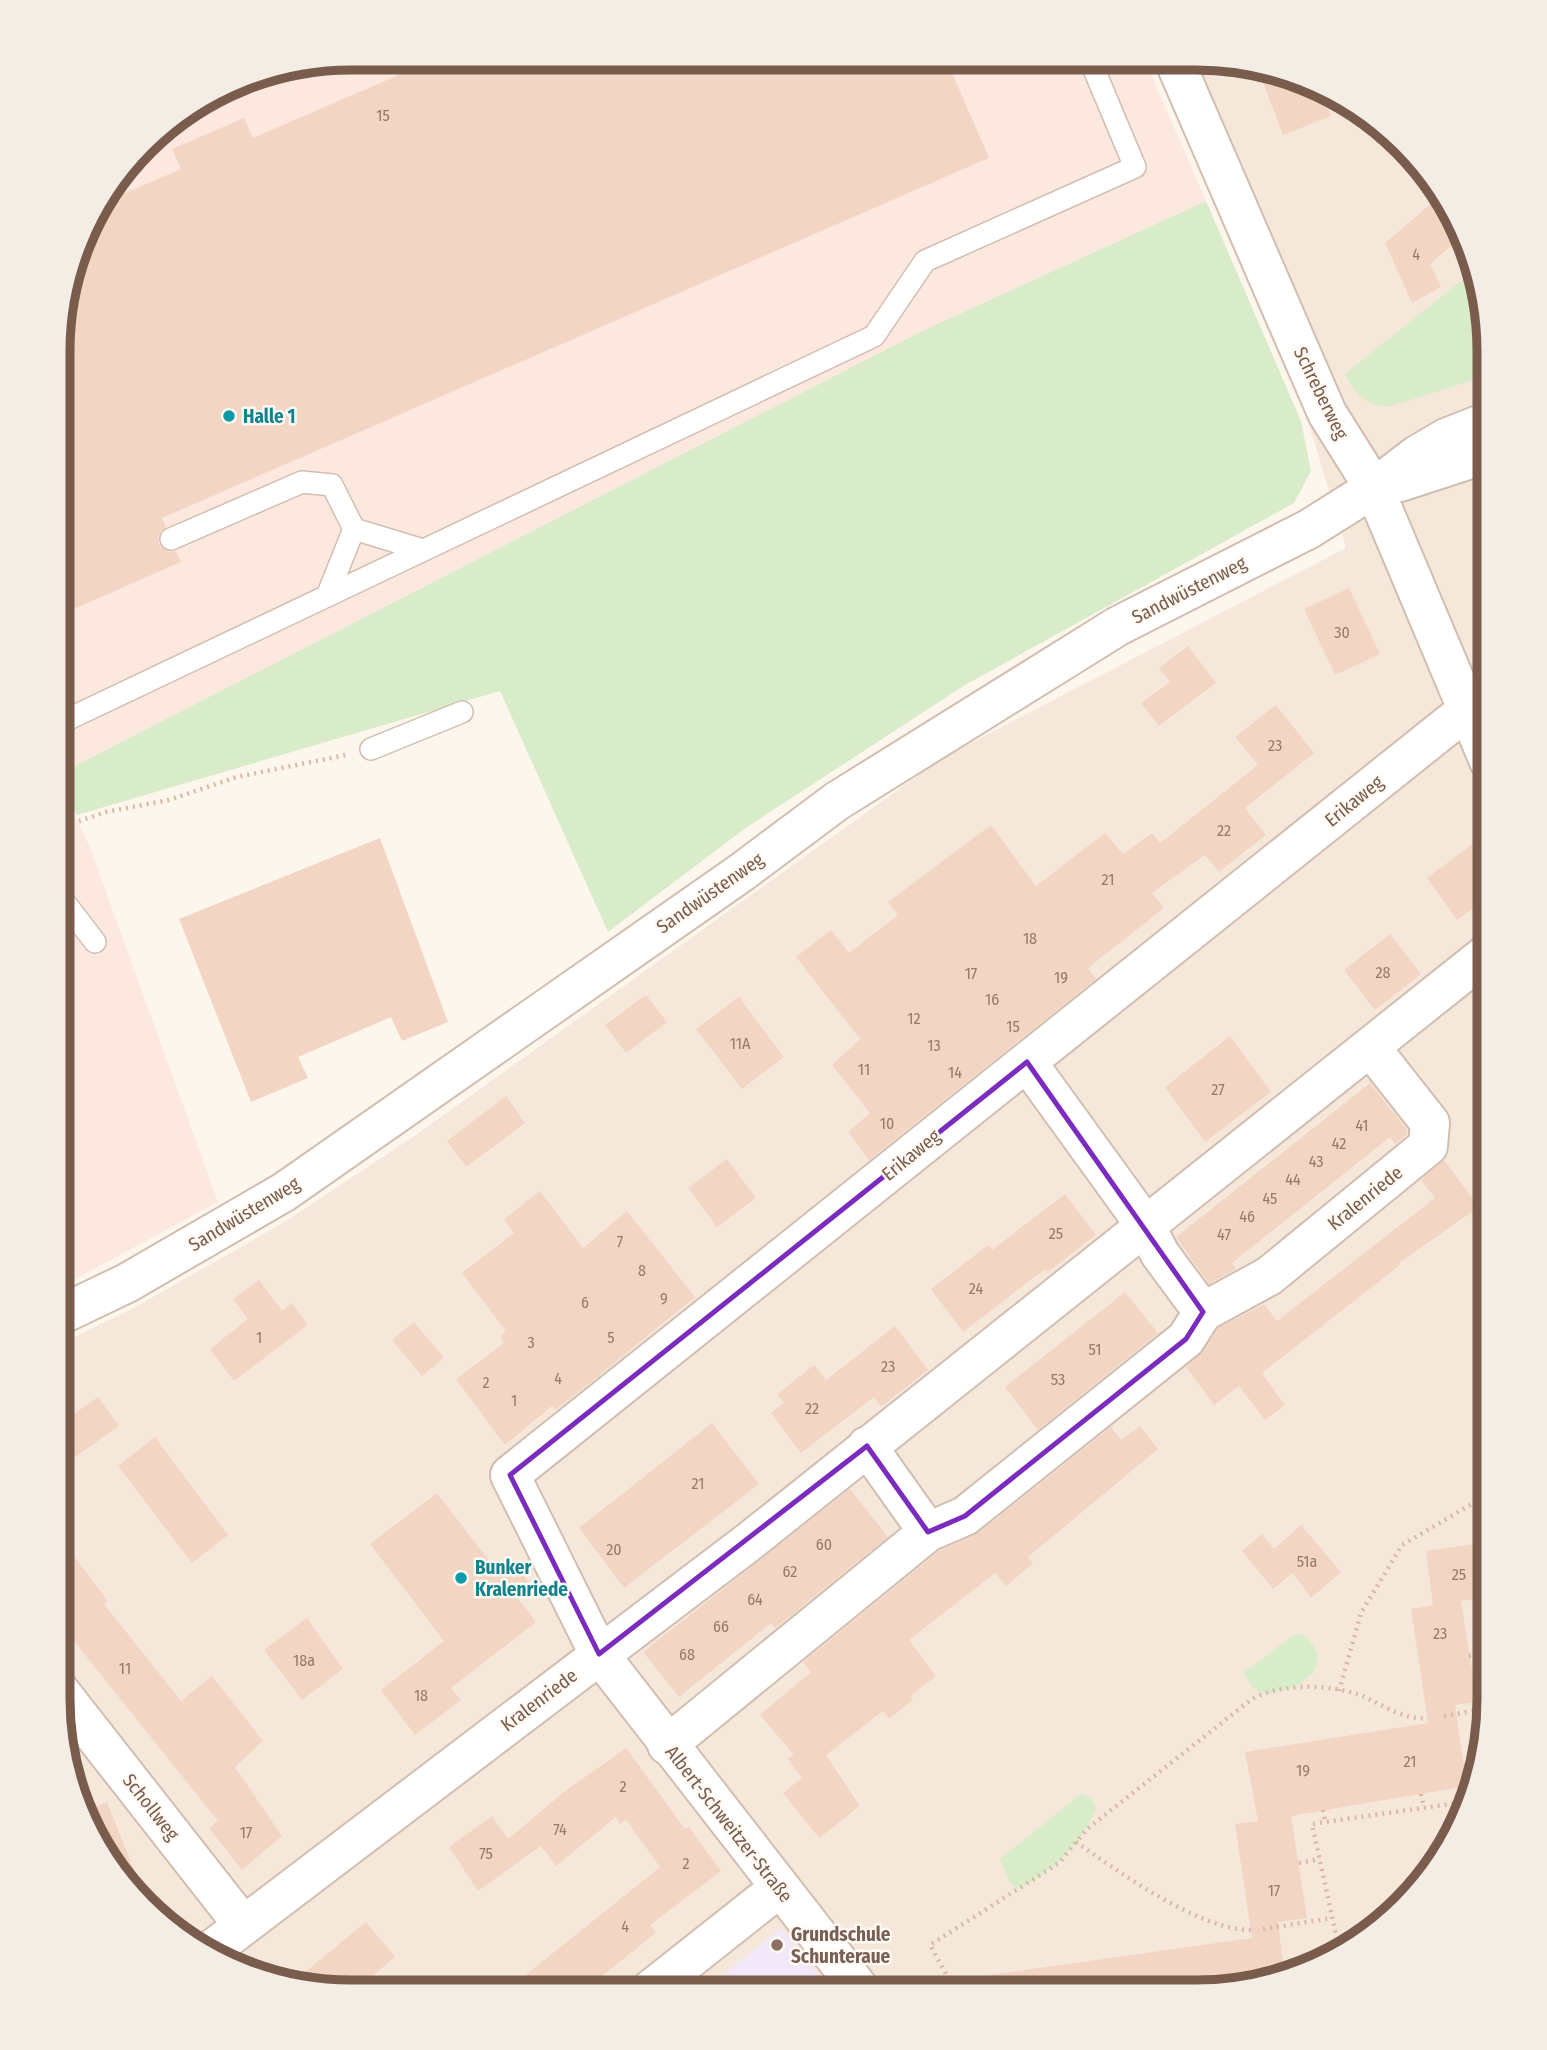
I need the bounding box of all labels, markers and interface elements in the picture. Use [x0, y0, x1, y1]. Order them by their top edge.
house number: 15 [376, 106, 390, 125]
house number: 4 [1412, 245, 1420, 264]
street label: Schreberweg [1289, 343, 1353, 443]
place label: Halle 1 [243, 405, 296, 428]
marker: Halle 1 [221, 408, 237, 424]
street label: Sandwüstenweg [1128, 551, 1250, 629]
house number: 30 [1334, 623, 1350, 642]
house number: 23 [1268, 736, 1282, 755]
street label: Erikaweg [1320, 770, 1388, 832]
house number: 22 [1217, 821, 1231, 840]
street label: Sandwüstenweg [652, 848, 768, 938]
house number: 21 [1102, 870, 1114, 889]
house number: 18 [1023, 929, 1037, 948]
house number: 28 [1375, 963, 1391, 982]
house number: 17 [965, 964, 978, 983]
house number: 19 [1054, 968, 1068, 987]
house number: 16 [985, 990, 999, 1009]
house number: 12 [907, 1009, 921, 1028]
house number: 15 [1006, 1017, 1020, 1036]
house number: 11A [730, 1034, 751, 1053]
house number: 13 [927, 1036, 941, 1055]
house number: 11 [858, 1060, 870, 1079]
house number: 14 [948, 1063, 962, 1082]
house number: 27 [1211, 1080, 1225, 1099]
house number: 10 [880, 1114, 894, 1133]
house number: 41 [1355, 1116, 1369, 1135]
street label: Erikaweg [877, 1124, 945, 1186]
house number: 42 [1332, 1134, 1346, 1153]
house number: 43 [1309, 1152, 1323, 1171]
street label: Kralenriede [1323, 1161, 1407, 1235]
house number: 44 [1285, 1170, 1301, 1189]
street label: Sandwüstenweg [184, 1172, 304, 1256]
house number: 45 [1263, 1189, 1277, 1208]
house number: 46 [1239, 1207, 1255, 1226]
house number: 25 [1049, 1224, 1063, 1243]
house number: 47 [1217, 1225, 1231, 1244]
house number: 7 [617, 1232, 624, 1251]
house number: 8 [638, 1261, 646, 1280]
house number: 24 [969, 1279, 983, 1298]
house number: 9 [660, 1289, 668, 1308]
house number: 6 [581, 1293, 589, 1312]
house number: 1 [256, 1328, 262, 1347]
house number: 5 [607, 1328, 615, 1347]
house number: 3 [527, 1333, 535, 1352]
house number: 51 [1089, 1340, 1101, 1359]
house number: 23 [881, 1357, 895, 1376]
house number: 4 [554, 1369, 562, 1388]
house number: 53 [1051, 1370, 1065, 1389]
house number: 2 [482, 1373, 490, 1392]
house number: 1 [511, 1391, 517, 1410]
house number: 22 [805, 1399, 819, 1418]
house number: 21 [692, 1474, 704, 1493]
house number: 60 [816, 1535, 832, 1554]
house number: 20 [606, 1540, 622, 1559]
house number: 51a [1297, 1552, 1317, 1571]
place label: Bunker Kralenriede [475, 1556, 568, 1601]
house number: 62 [783, 1562, 797, 1581]
house number: 25 [1452, 1565, 1466, 1584]
marker: Bunker Kralenriede [453, 1570, 469, 1586]
house number: 64 [747, 1590, 763, 1609]
house number: 66 [713, 1617, 729, 1636]
house number: 23 [1433, 1624, 1447, 1643]
house number: 68 [679, 1645, 695, 1664]
house number: 18a [293, 1651, 315, 1670]
house number: 11 [119, 1659, 131, 1678]
street label: Kralenriede [496, 1664, 582, 1736]
house number: 18 [414, 1686, 428, 1705]
street label: Albert-Schweitzer-Straße [661, 1741, 797, 1907]
house number: 21 [1404, 1752, 1416, 1771]
house number: 19 [1296, 1761, 1310, 1780]
street label: Schollweg [118, 1769, 184, 1845]
house number: 2 [619, 1777, 627, 1796]
house number: 74 [553, 1820, 567, 1839]
house number: 17 [240, 1823, 253, 1842]
house number: 75 [479, 1844, 493, 1863]
house number: 2 [682, 1854, 690, 1873]
house number: 17 [1268, 1881, 1281, 1900]
house number: 4 [621, 1917, 629, 1936]
place label: Grundschule Schunteraue [791, 1923, 891, 1968]
marker: Grundschule Schunteraue [769, 1937, 785, 1953]

